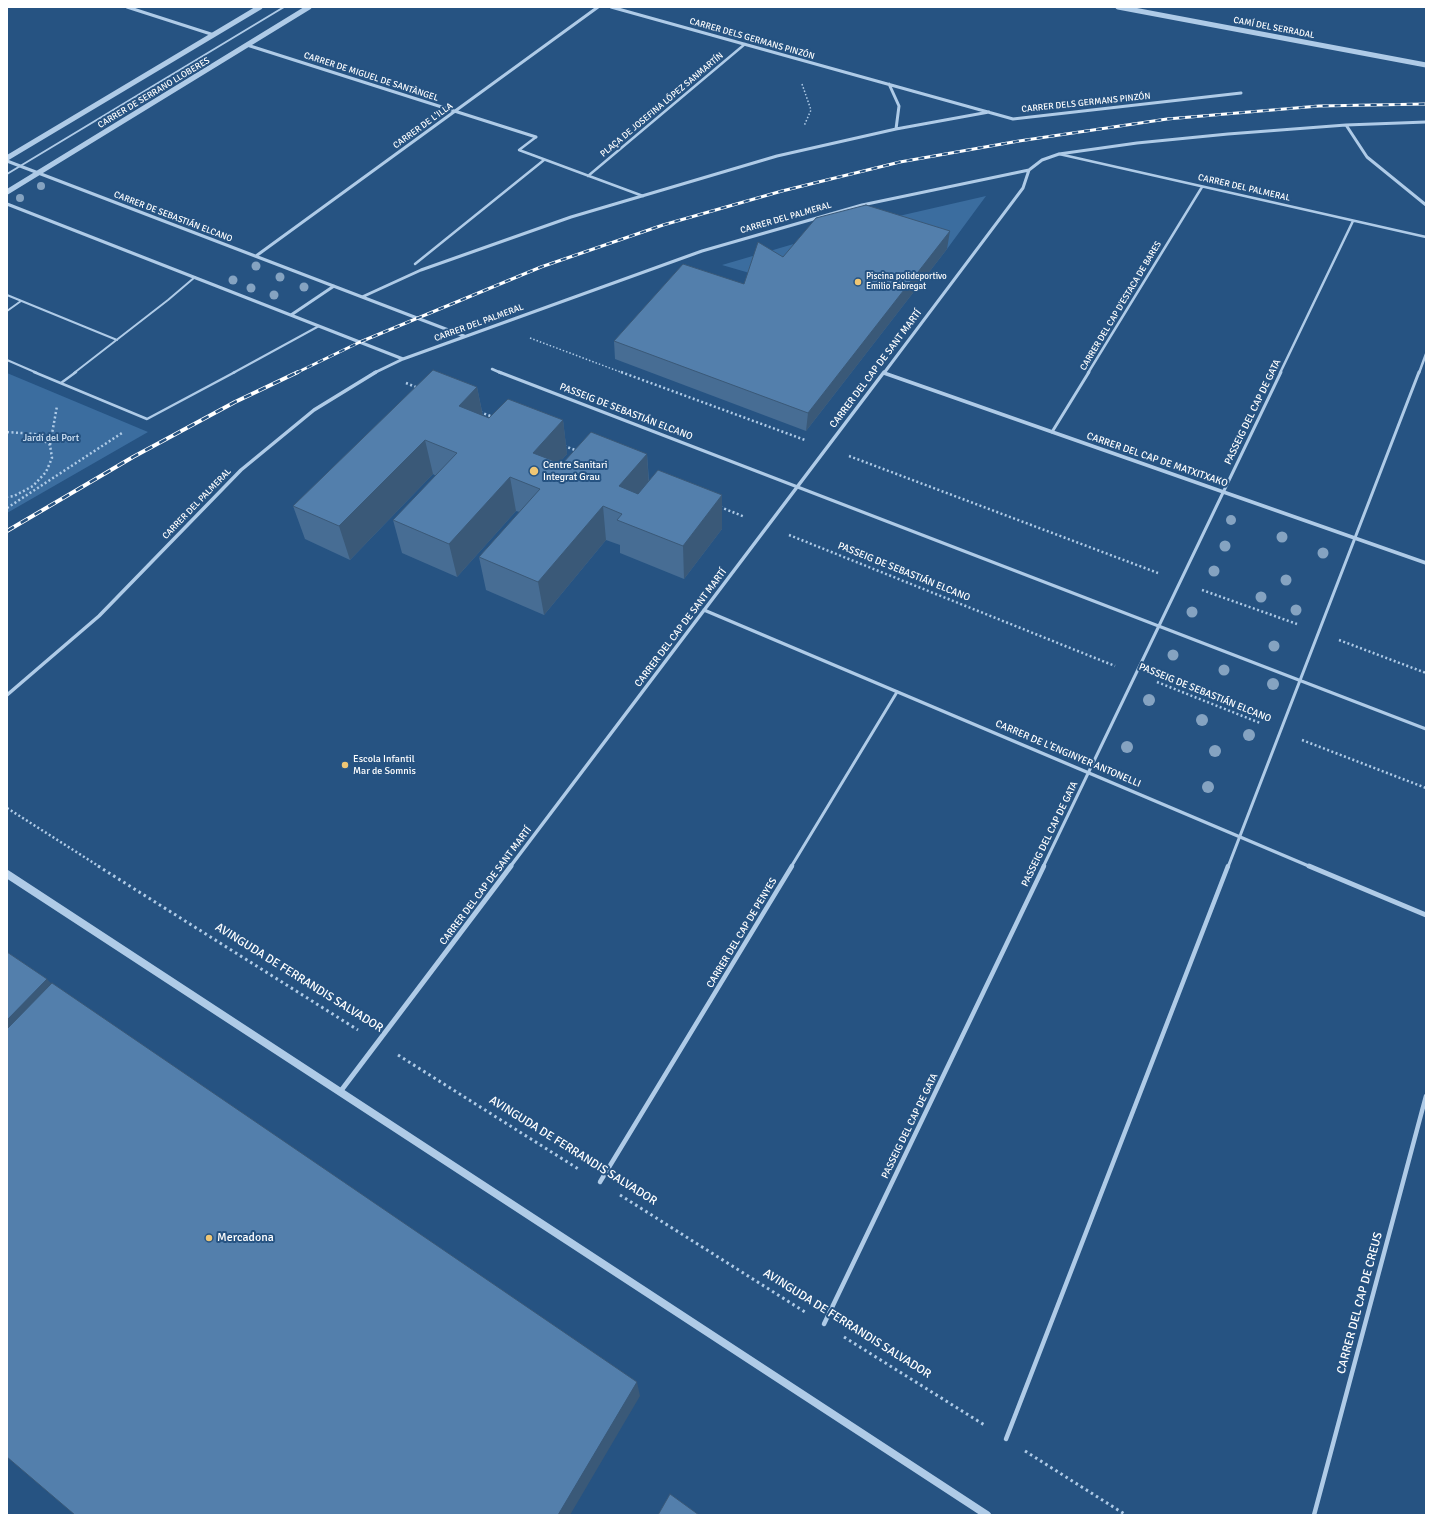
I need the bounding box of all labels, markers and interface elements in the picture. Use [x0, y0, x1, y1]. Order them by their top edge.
street label: CAMÍ DEL SERRADAL [1232, 15, 1316, 41]
street label: CARRER DELS GERMANS PINZÓN [688, 16, 816, 62]
street label: CARRER DE MIGUEL DE SANTÀNGEL [302, 50, 440, 104]
street label: PLAÇA DE JOSEFINA LÓPEZ SANMARTÍN [598, 50, 726, 160]
street label: CARRER DE SERRANO LLOBERES [96, 55, 212, 131]
street label: CARRER DELS GERMANS PINZÓN [1021, 91, 1151, 115]
street label: CARRER DE L'ILLA [391, 101, 455, 151]
street label: CARRER DEL PALMERAL [1197, 172, 1291, 204]
street label: CARRER DE SEBASTIÁN ELCANO [112, 189, 234, 245]
street label: CARRER DEL PALMERAL [739, 200, 833, 236]
street label: CARRER DEL CAP D'ESTACA DE BARES [1078, 239, 1164, 373]
place label: Piscina polideportivo Emilio Fabregat [866, 272, 947, 293]
marker: Piscina polideportivo Emilio Fabregat [853, 277, 863, 287]
street label: CARRER DEL PALMERAL [433, 302, 525, 344]
street label: CARRER DEL CAP DE SANT MARTÍ [827, 307, 925, 431]
street label: PASSEIG DEL CAP DE GATA [1222, 357, 1284, 467]
street label: PASSEIG DE SEBASTIÁN ELCANO [558, 381, 694, 443]
street label: CARRER DEL CAP DE MATXITXAKO [1085, 430, 1229, 490]
park label: Jardí del Port [23, 432, 79, 444]
place label: Centre Sanitari Integrat Grau [543, 459, 607, 482]
marker: Centre Sanitari Integrat Grau [528, 465, 540, 477]
street label: CARRER DEL PALMERAL [160, 466, 234, 542]
street label: PASSEIG DE SEBASTIÁN ELCANO [836, 540, 972, 604]
street label: CARRER DEL CAP DE SANT MARTÍ [632, 566, 730, 690]
street label: PASSEIG DE SEBASTIÁN ELCANO [1137, 661, 1273, 725]
street label: CARRER DE L'ENGINYER ANTONELLI [993, 718, 1143, 790]
place label: Escola Infantil Mar de Somnis [353, 753, 416, 776]
marker: Escola Infantil Mar de Somnis [340, 760, 350, 770]
street label: PASSEIG DEL CAP DE GATA [1019, 779, 1081, 889]
street label: CARRER DEL CAP DE SANT MARTÍ [437, 824, 535, 948]
street label: CARRER DEL CAP DE PENYES [704, 876, 780, 990]
street label: AVINGUDA DE FERRANDIS SALVADOR [212, 920, 386, 1036]
street label: PASSEIG DEL CAP DE GATA [879, 1071, 941, 1181]
street label: AVINGUDA DE FERRANDIS SALVADOR [486, 1093, 660, 1209]
place label: Mercadona [217, 1231, 274, 1245]
street label: CARRER DEL CAP DE CREUS [1334, 1231, 1386, 1375]
marker: Mercadona [204, 1233, 214, 1243]
street label: AVINGUDA DE FERRANDIS SALVADOR [760, 1266, 934, 1382]

